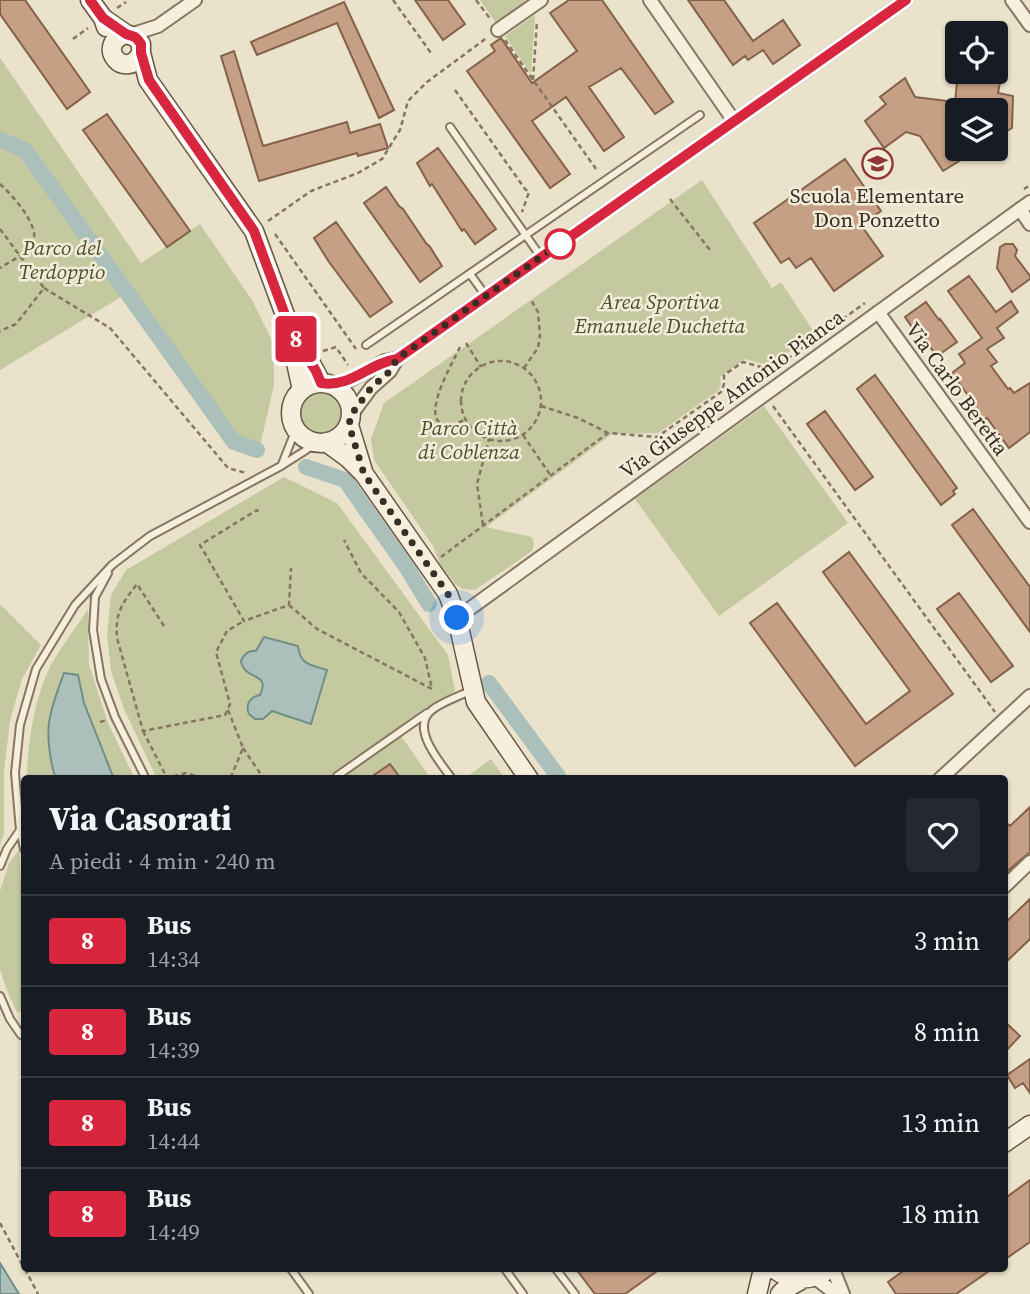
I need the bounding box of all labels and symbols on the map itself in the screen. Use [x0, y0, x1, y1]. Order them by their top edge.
school or university icon: Scuola Elementare Don Ponzetto [860, 147, 894, 181]
place label: Scuola Elementare Don Ponzetto [790, 181, 964, 234]
unlabelled marker [545, 229, 575, 259]
park label: Parco del Terdoppio [19, 233, 105, 286]
park label: Area Sportiva Emanuele Duchetta [573, 287, 746, 340]
street label: Via Giuseppe Antonio Pianca [614, 302, 850, 485]
line badge: 8 [273, 316, 319, 362]
street label: Via Carlo Beretta [899, 316, 1016, 462]
park label: Parco Città di Coblenza [418, 413, 520, 466]
your location [439, 600, 474, 635]

